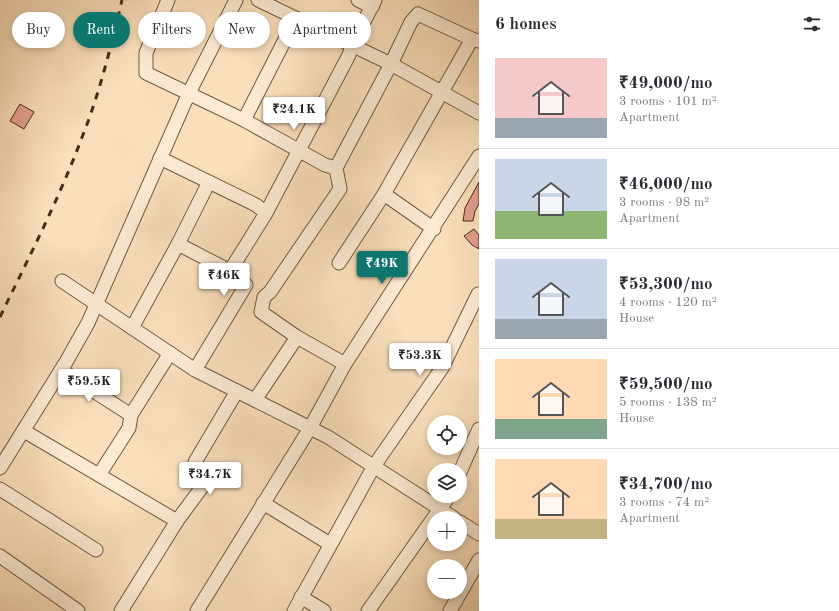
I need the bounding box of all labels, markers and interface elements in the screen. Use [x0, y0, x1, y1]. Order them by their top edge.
chip: Buy [12, 12, 65, 48]
chip: Rent [73, 12, 130, 48]
chip: Filters [138, 12, 206, 48]
chip: New [214, 12, 270, 48]
chip: Apartment [278, 12, 371, 48]
icon: filters [801, 13, 823, 35]
text: 6 homes [495, 16, 557, 33]
icon: home [527, 74, 575, 122]
text: ₹49,000/mo [619, 75, 713, 92]
text: 3 rooms · 101 m² [619, 95, 717, 108]
pin: ₹24.1K [261, 97, 327, 131]
text: ₹24.1K [272, 103, 316, 116]
text: Apartment [619, 111, 680, 124]
icon: home [527, 175, 575, 223]
text: ₹46,000/mo [619, 176, 713, 193]
text: 3 rooms · 98 m² [619, 196, 709, 209]
text: Apartment [619, 212, 680, 225]
pin: ₹49K [358, 251, 406, 285]
text: ₹49K [366, 257, 398, 270]
pin: ₹46K [200, 263, 248, 297]
text: ₹46K [208, 269, 240, 282]
icon: home [527, 275, 575, 323]
text: ₹53,300/mo [619, 276, 713, 293]
text: 4 rooms · 120 m² [619, 296, 717, 309]
text: House [619, 312, 654, 325]
pin: ₹53.3K [387, 343, 453, 377]
text: ₹53.3K [398, 349, 442, 362]
pin: ₹59.5K [56, 369, 122, 403]
text: ₹59.5K [67, 375, 111, 388]
icon: home [527, 375, 575, 423]
text: ₹59,500/mo [619, 376, 713, 393]
text: 5 rooms · 138 m² [619, 396, 717, 409]
text: House [619, 412, 654, 425]
map controls [427, 415, 467, 599]
button: locate [427, 415, 467, 455]
pin: ₹34.7K [177, 462, 243, 496]
button: layers [427, 463, 467, 503]
text: ₹34.7K [188, 468, 232, 481]
icon: home [527, 475, 575, 523]
text: ₹34,700/mo [619, 476, 713, 493]
text: 3 rooms · 74 m² [619, 496, 709, 509]
button: + [427, 511, 467, 551]
text: Apartment [619, 512, 680, 525]
button: − [427, 559, 467, 599]

